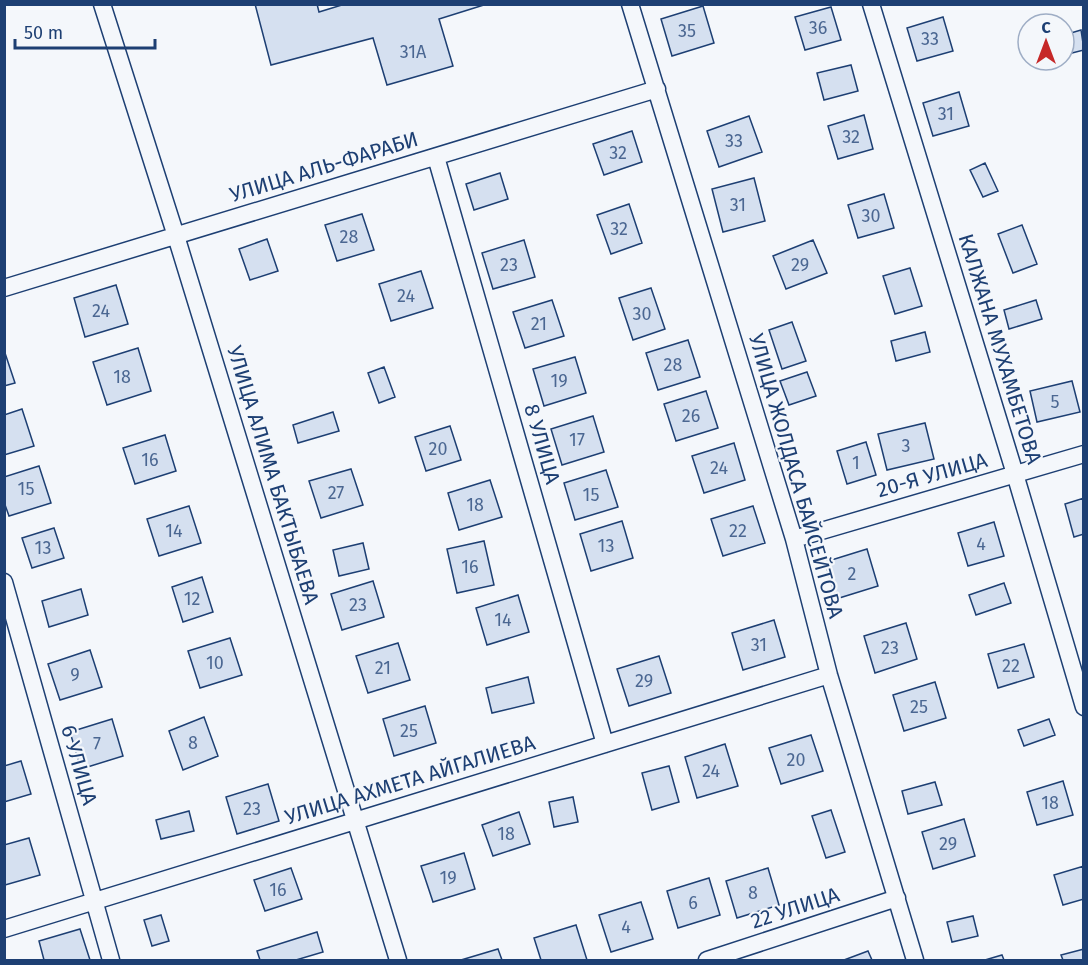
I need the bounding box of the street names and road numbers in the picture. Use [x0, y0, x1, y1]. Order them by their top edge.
street label: УЛИЦА АЛЬ-ФАРАБИ [227, 126, 421, 208]
street label: КАЛЖАНА МУХАМБЕТОВА [953, 231, 1047, 467]
street label: УЛИЦА ЖОЛДАСА БАЙСЕЙТОВА [743, 331, 849, 621]
street label: УЛИЦА АЛИМА БАКТЫБАЕВА [221, 343, 325, 607]
street label: 8 УЛИЦА [518, 401, 566, 487]
street label: 20-Я УЛИЦА [874, 447, 990, 503]
street label: 6 УЛИЦА [55, 722, 103, 808]
street label: УЛИЦА АХМЕТА АЙГАЛИЕВА [282, 730, 538, 830]
street label: 22 УЛИЦА [748, 882, 842, 934]

